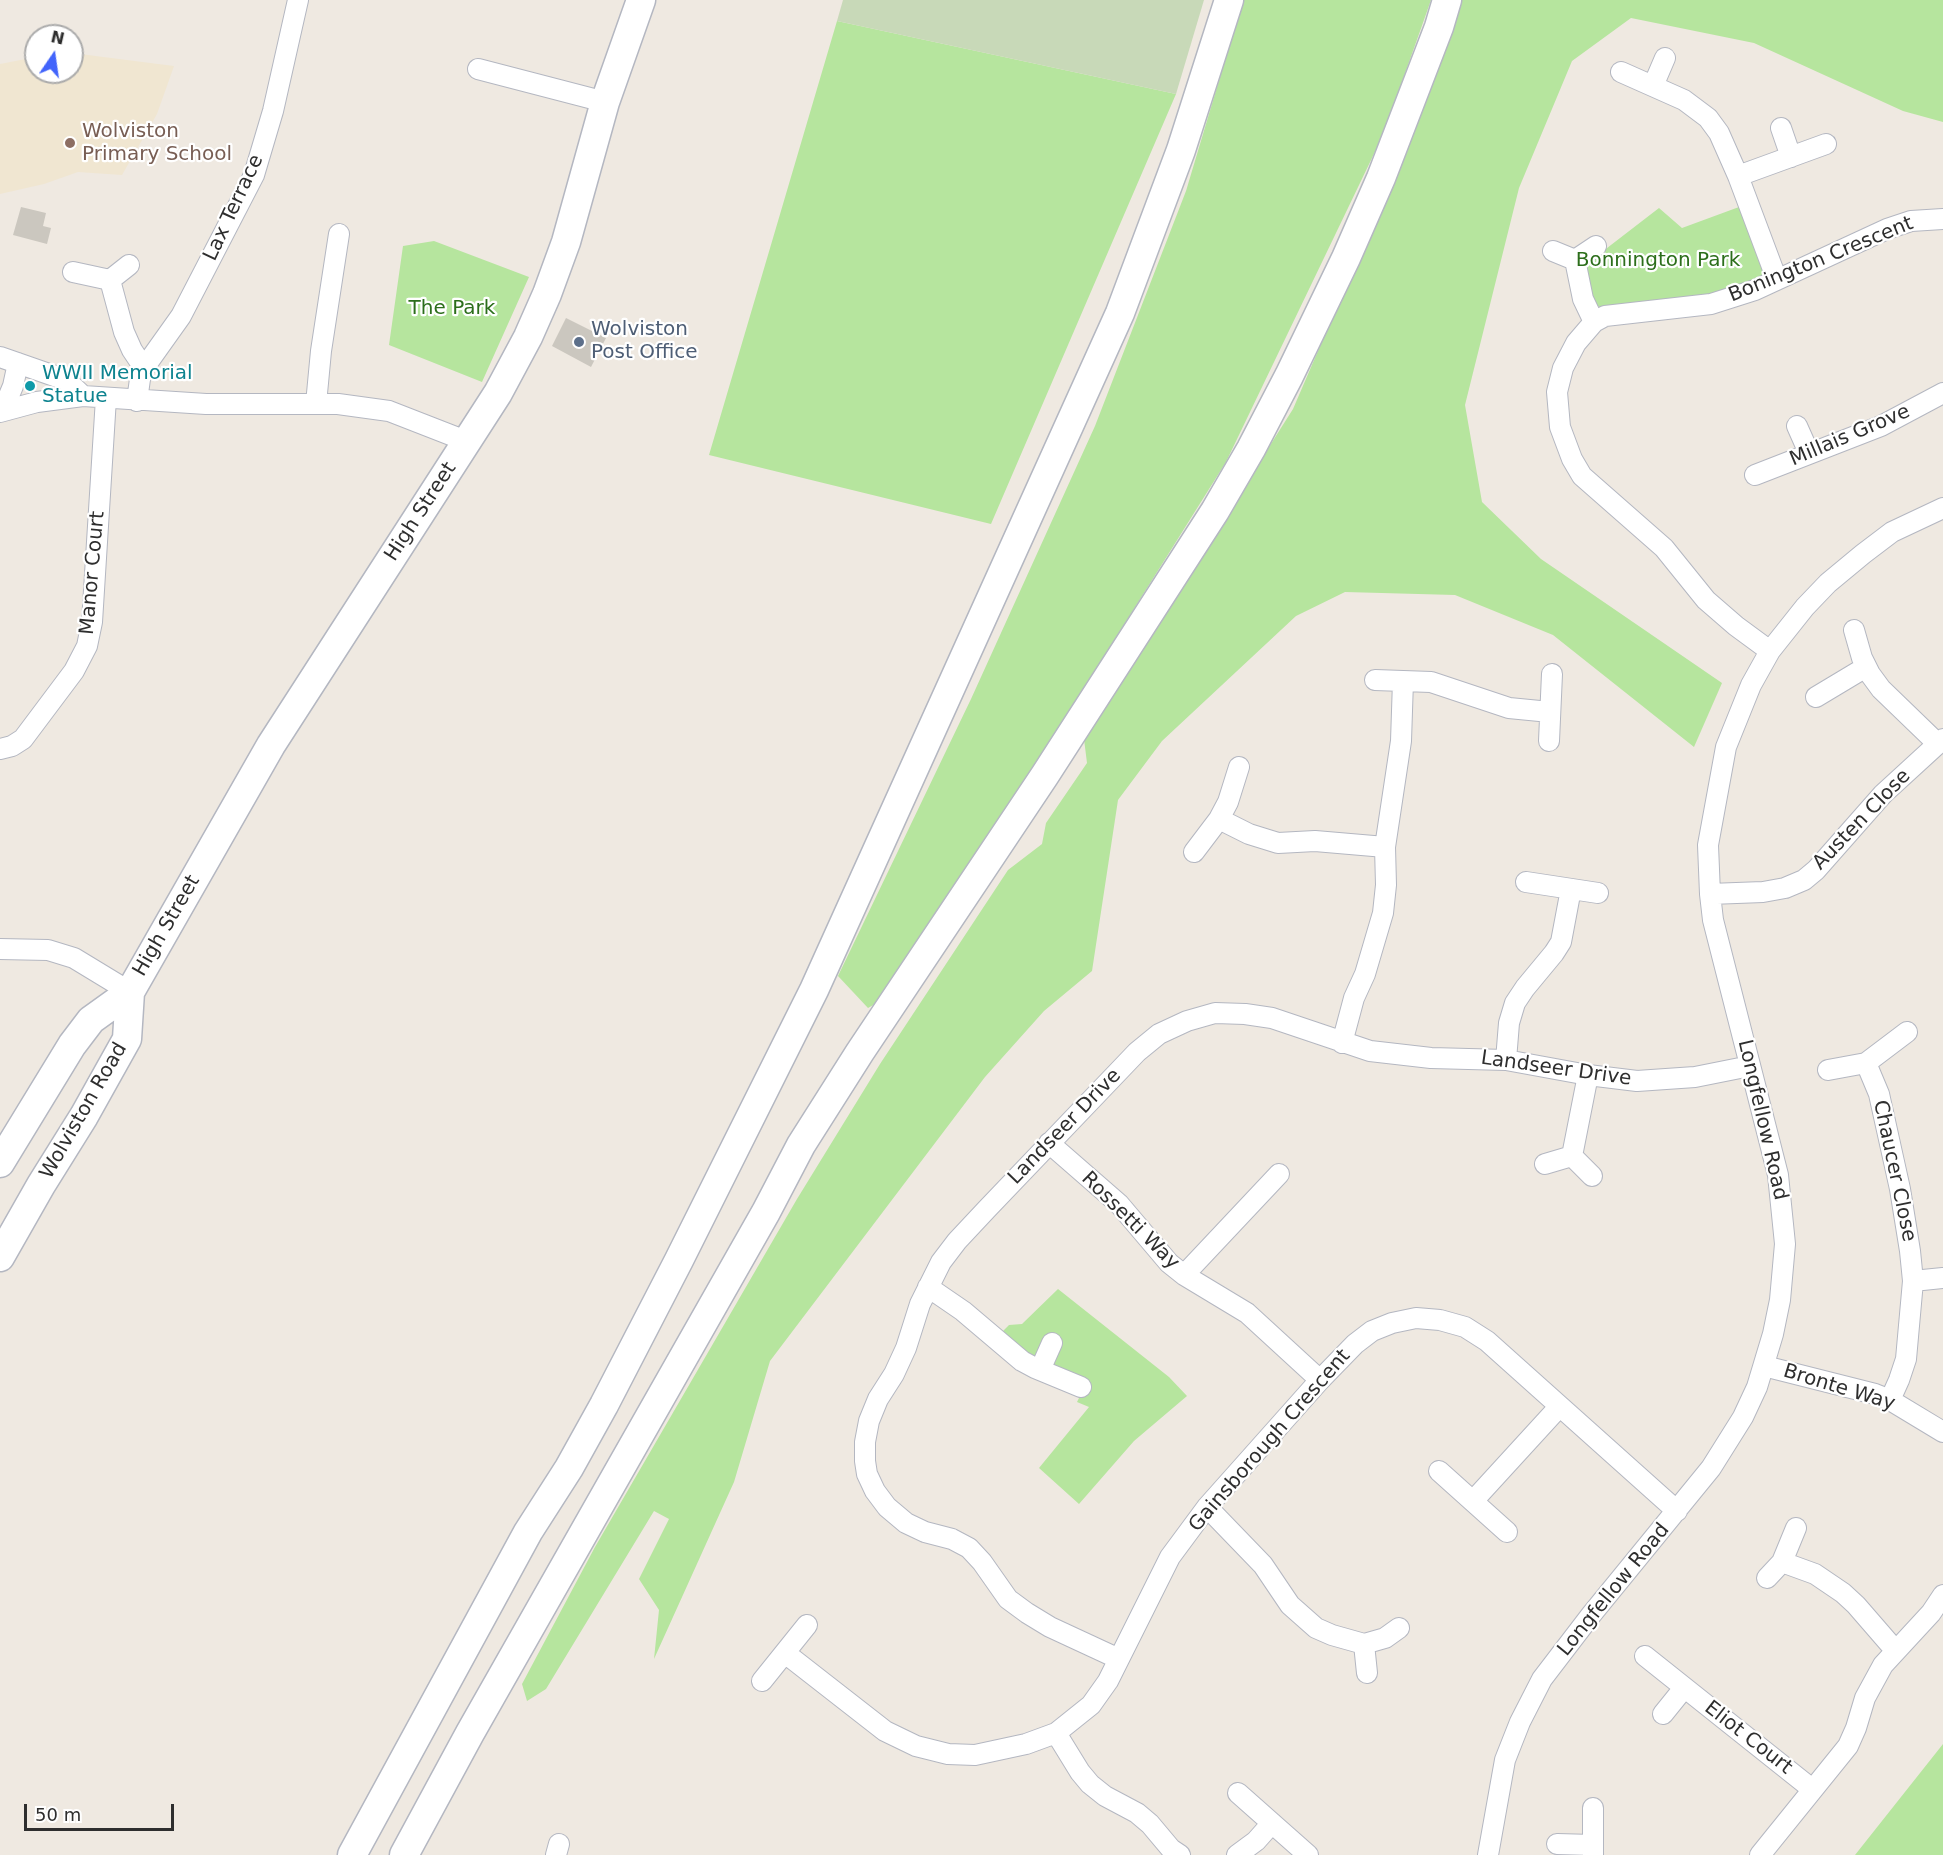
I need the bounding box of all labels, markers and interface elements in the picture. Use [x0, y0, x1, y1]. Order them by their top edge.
north arrow [24, 24, 84, 84]
text: N [49, 27, 66, 49]
place label: Wolviston Primary School [82, 120, 232, 167]
marker: Wolviston Primary School [63, 136, 77, 150]
street label: Lax Terrace [199, 151, 269, 265]
street label: Bonington Crescent [1725, 212, 1917, 308]
park label: Bonnington Park [1576, 249, 1740, 273]
park label: The Park [409, 297, 495, 321]
place label: Wolviston Post Office [591, 318, 698, 365]
marker: Wolviston Post Office [572, 335, 586, 349]
place label: WWII Memorial Statue [42, 362, 193, 409]
marker: WWII Memorial Statue [23, 379, 37, 393]
street label: Millais Grove [1786, 400, 1914, 472]
street label: High Street [380, 458, 462, 566]
street label: Manor Court [76, 510, 110, 636]
street label: Austen Close [1808, 765, 1916, 875]
street label: High Street [128, 871, 206, 981]
street label: Longfellow Road [1732, 1037, 1792, 1203]
street label: Wolviston Road [35, 1039, 133, 1183]
street label: Landseer Drive [1479, 1047, 1633, 1091]
street label: Landseer Drive [1004, 1064, 1126, 1190]
street label: Chaucer Close [1867, 1098, 1921, 1244]
street label: Rossetti Way [1076, 1167, 1184, 1275]
street label: Gainsborough Crescent [1184, 1345, 1356, 1537]
street label: Bronte Way [1780, 1360, 1898, 1416]
street label: Longfellow Road [1553, 1519, 1675, 1661]
street label: Eliot Court [1699, 1696, 1797, 1780]
scale bar [27, 1792, 177, 1830]
text: 50 m [35, 1804, 81, 1825]

